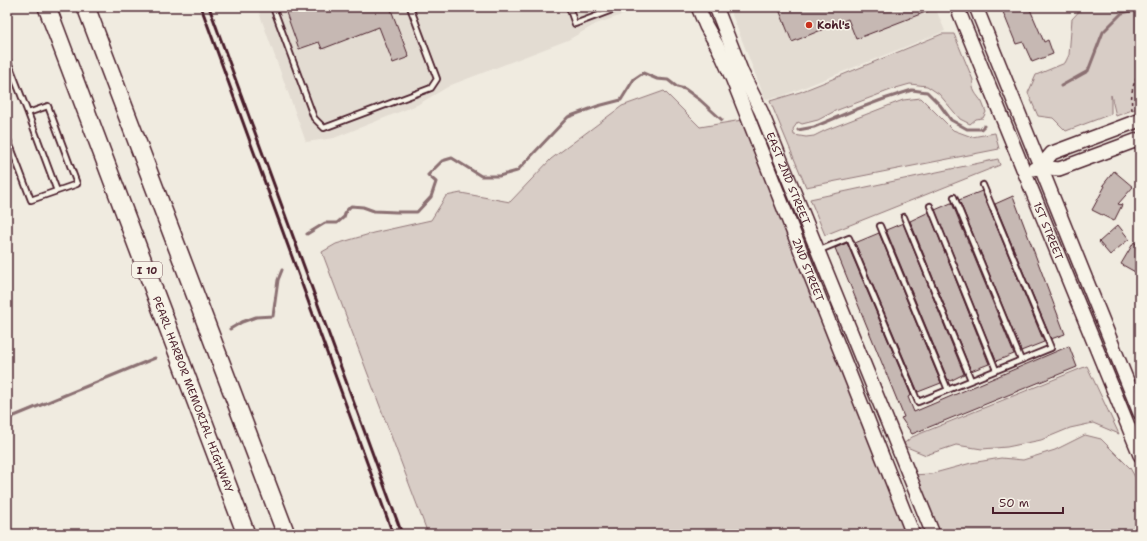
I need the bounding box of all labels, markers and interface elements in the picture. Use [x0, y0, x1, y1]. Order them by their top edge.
place label: Kohl's [817, 18, 850, 33]
marker: Kohl's [804, 20, 814, 30]
street label: EAST 2ND STREET [762, 130, 813, 227]
street label: 1ST STREET [1029, 200, 1067, 263]
street label: 2ND STREET [788, 236, 827, 304]
road number: I 10 [132, 262, 162, 278]
street label: PEARL HARBOR MEMORIAL HIGHWAY [149, 294, 237, 495]
scale bar [993, 489, 1063, 515]
text: 50 m [999, 495, 1029, 511]

